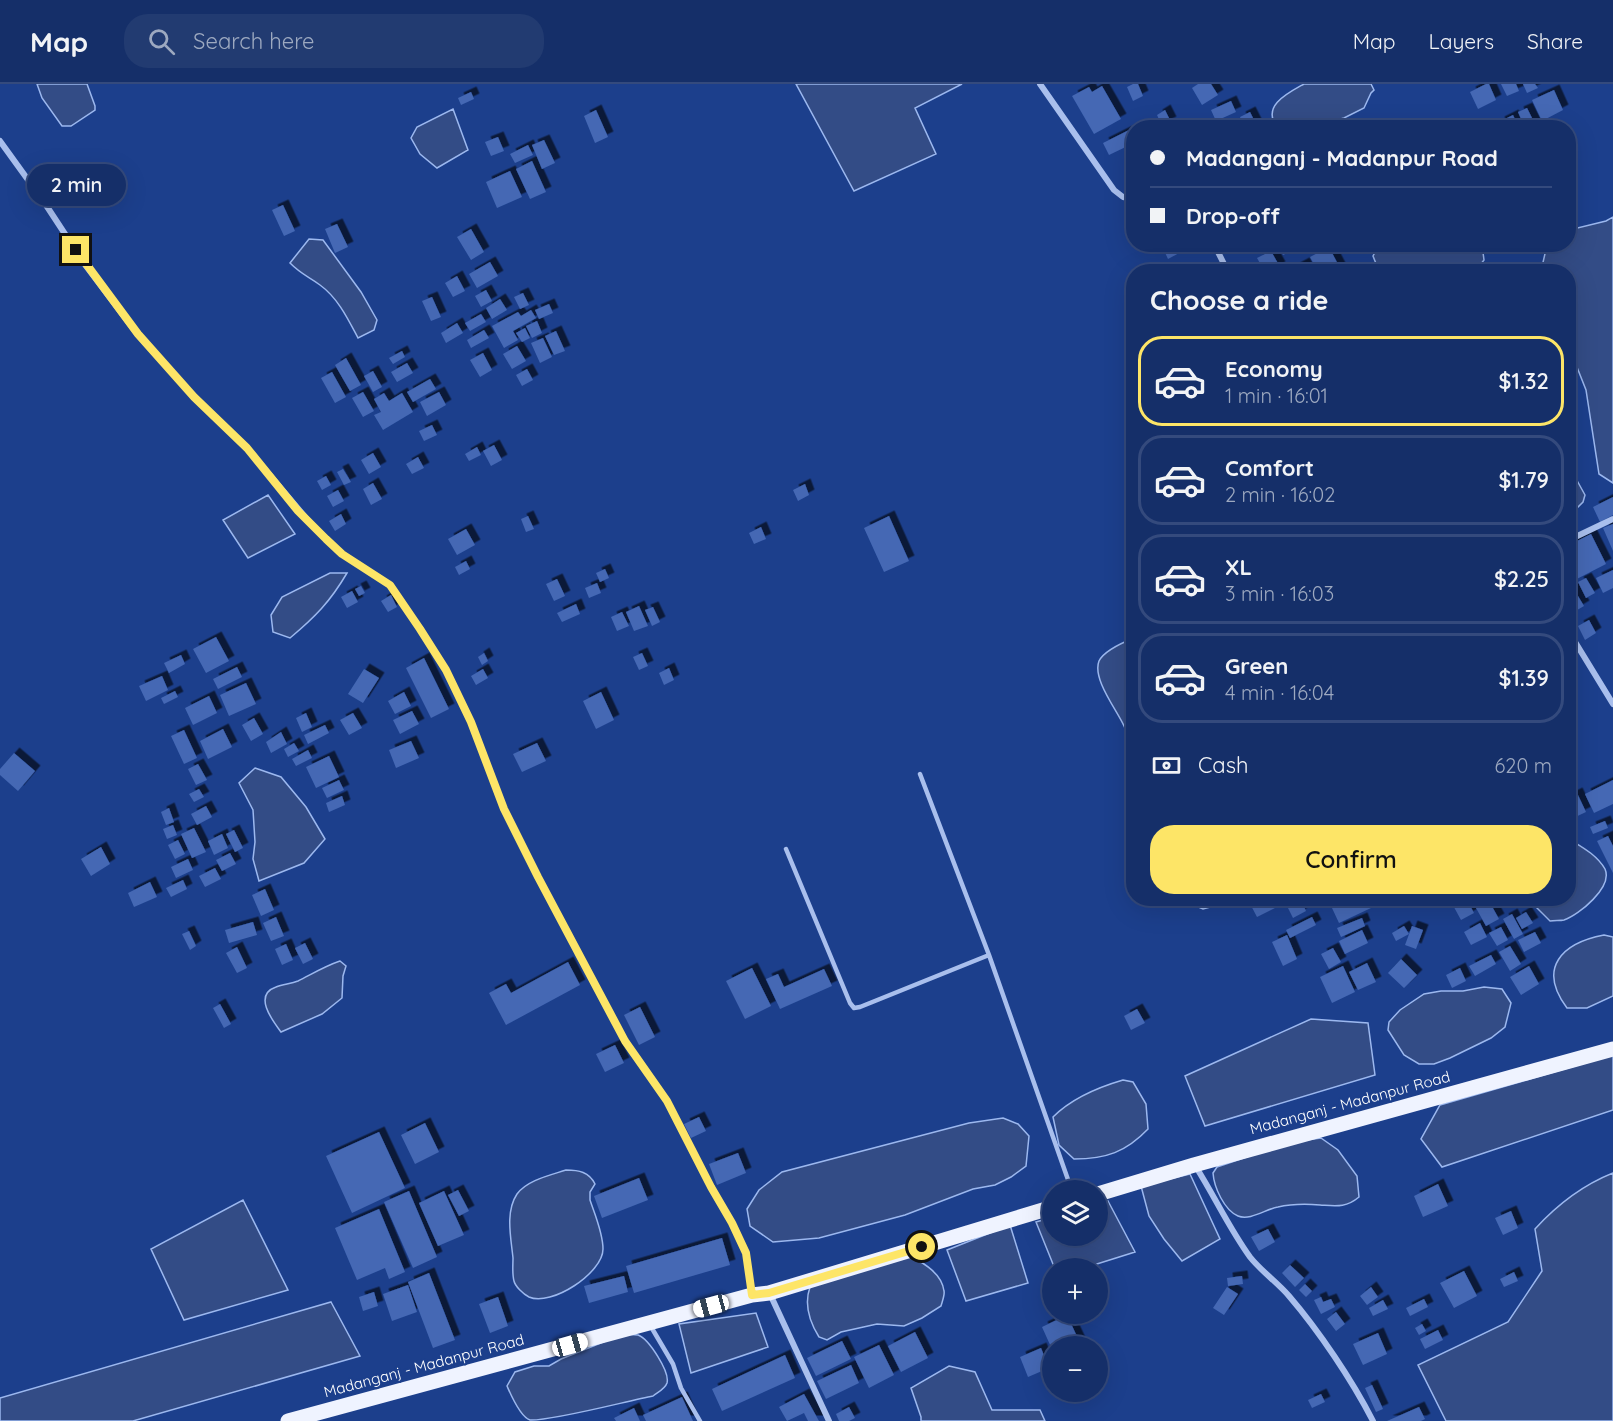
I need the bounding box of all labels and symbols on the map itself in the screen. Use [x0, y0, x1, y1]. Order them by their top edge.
callout: 2 min [26, 163, 125, 205]
route end [62, 236, 89, 263]
street label: Madanganj - Madanpur Road [1248, 1067, 1452, 1138]
route start [908, 1233, 935, 1260]
car [691, 1293, 731, 1319]
street label: Madanganj - Madanpur Road [322, 1330, 526, 1401]
car [550, 1331, 590, 1359]

